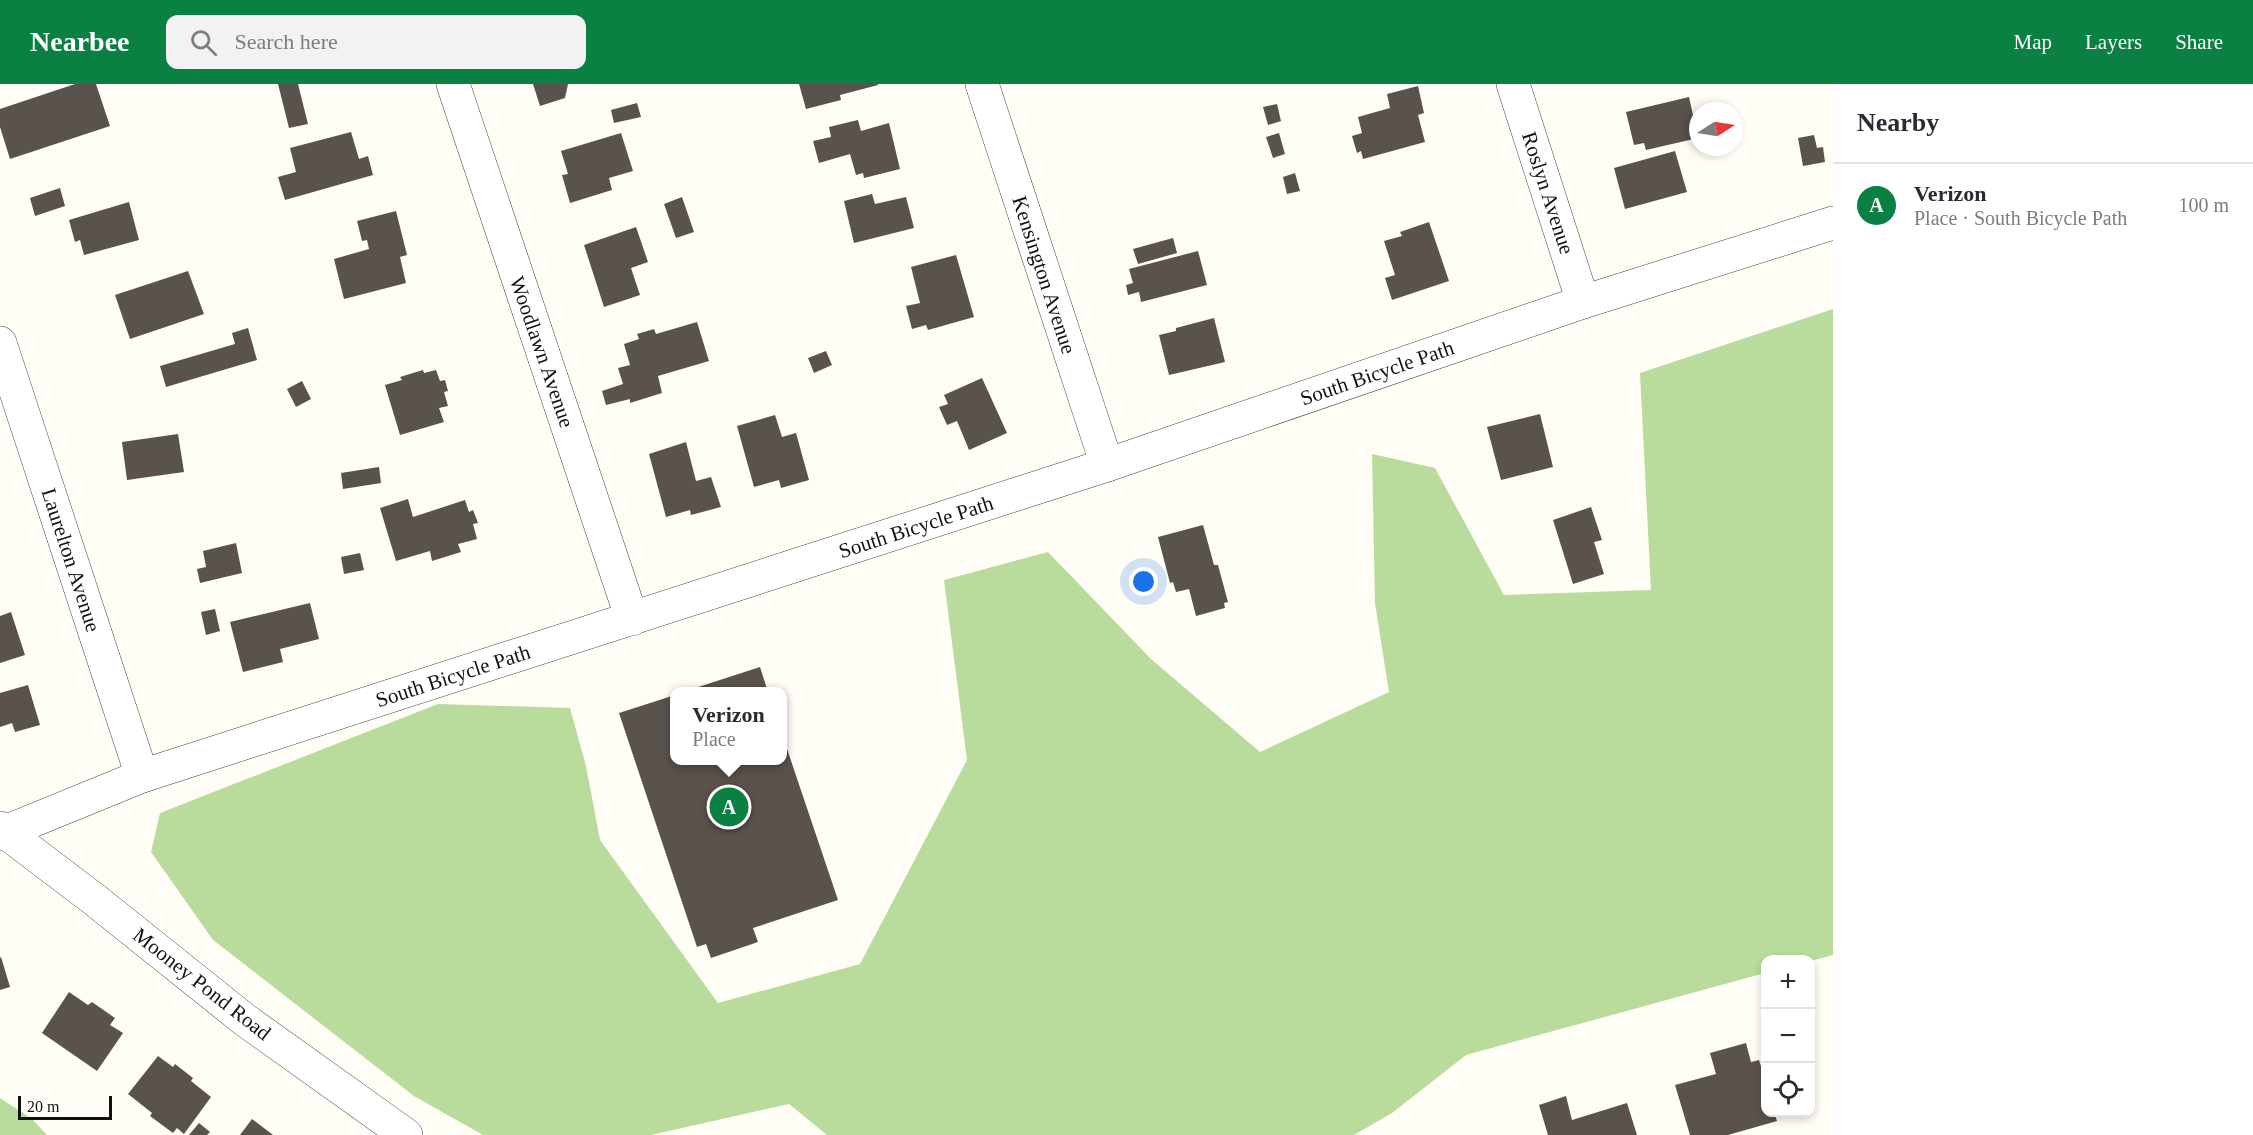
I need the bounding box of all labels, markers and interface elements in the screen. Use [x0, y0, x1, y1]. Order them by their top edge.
search box [166, 15, 586, 69]
text: Nearbee [30, 26, 130, 57]
icon: search [187, 26, 220, 59]
text: Search here [235, 29, 338, 54]
text: Map [2014, 30, 2052, 54]
text: Layers [2085, 30, 2142, 54]
text: Share [2175, 30, 2223, 54]
north arrow [1689, 102, 1743, 156]
text: Nearby [1857, 108, 1939, 137]
street label: Roslyn Avenue [1517, 129, 1579, 257]
text: Verizon [1914, 181, 1987, 206]
street label: Kensington Avenue [1007, 193, 1081, 357]
text: A [1869, 194, 1884, 216]
text: 100 m [2178, 194, 2229, 216]
text: Place · South Bicycle Path [1914, 207, 2127, 229]
street label: Woodlawn Avenue [505, 273, 579, 431]
street label: South Bicycle Path [1297, 335, 1457, 411]
street label: Laurelton Avenue [36, 485, 106, 635]
street label: South Bicycle Path [836, 491, 997, 563]
your location [1129, 567, 1158, 596]
street label: South Bicycle Path [373, 640, 534, 712]
popup [670, 687, 787, 765]
text: Verizon [692, 702, 765, 727]
text: Place [692, 728, 736, 750]
pin: A [710, 784, 748, 830]
street label: Mooney Pond Road [128, 923, 276, 1045]
map controls [1761, 955, 1815, 1117]
button: + [1761, 955, 1815, 1009]
button: − [1761, 1009, 1815, 1063]
button: locate [1761, 1063, 1815, 1117]
scale bar [18, 1093, 112, 1120]
text: 20 m [27, 1098, 59, 1115]

